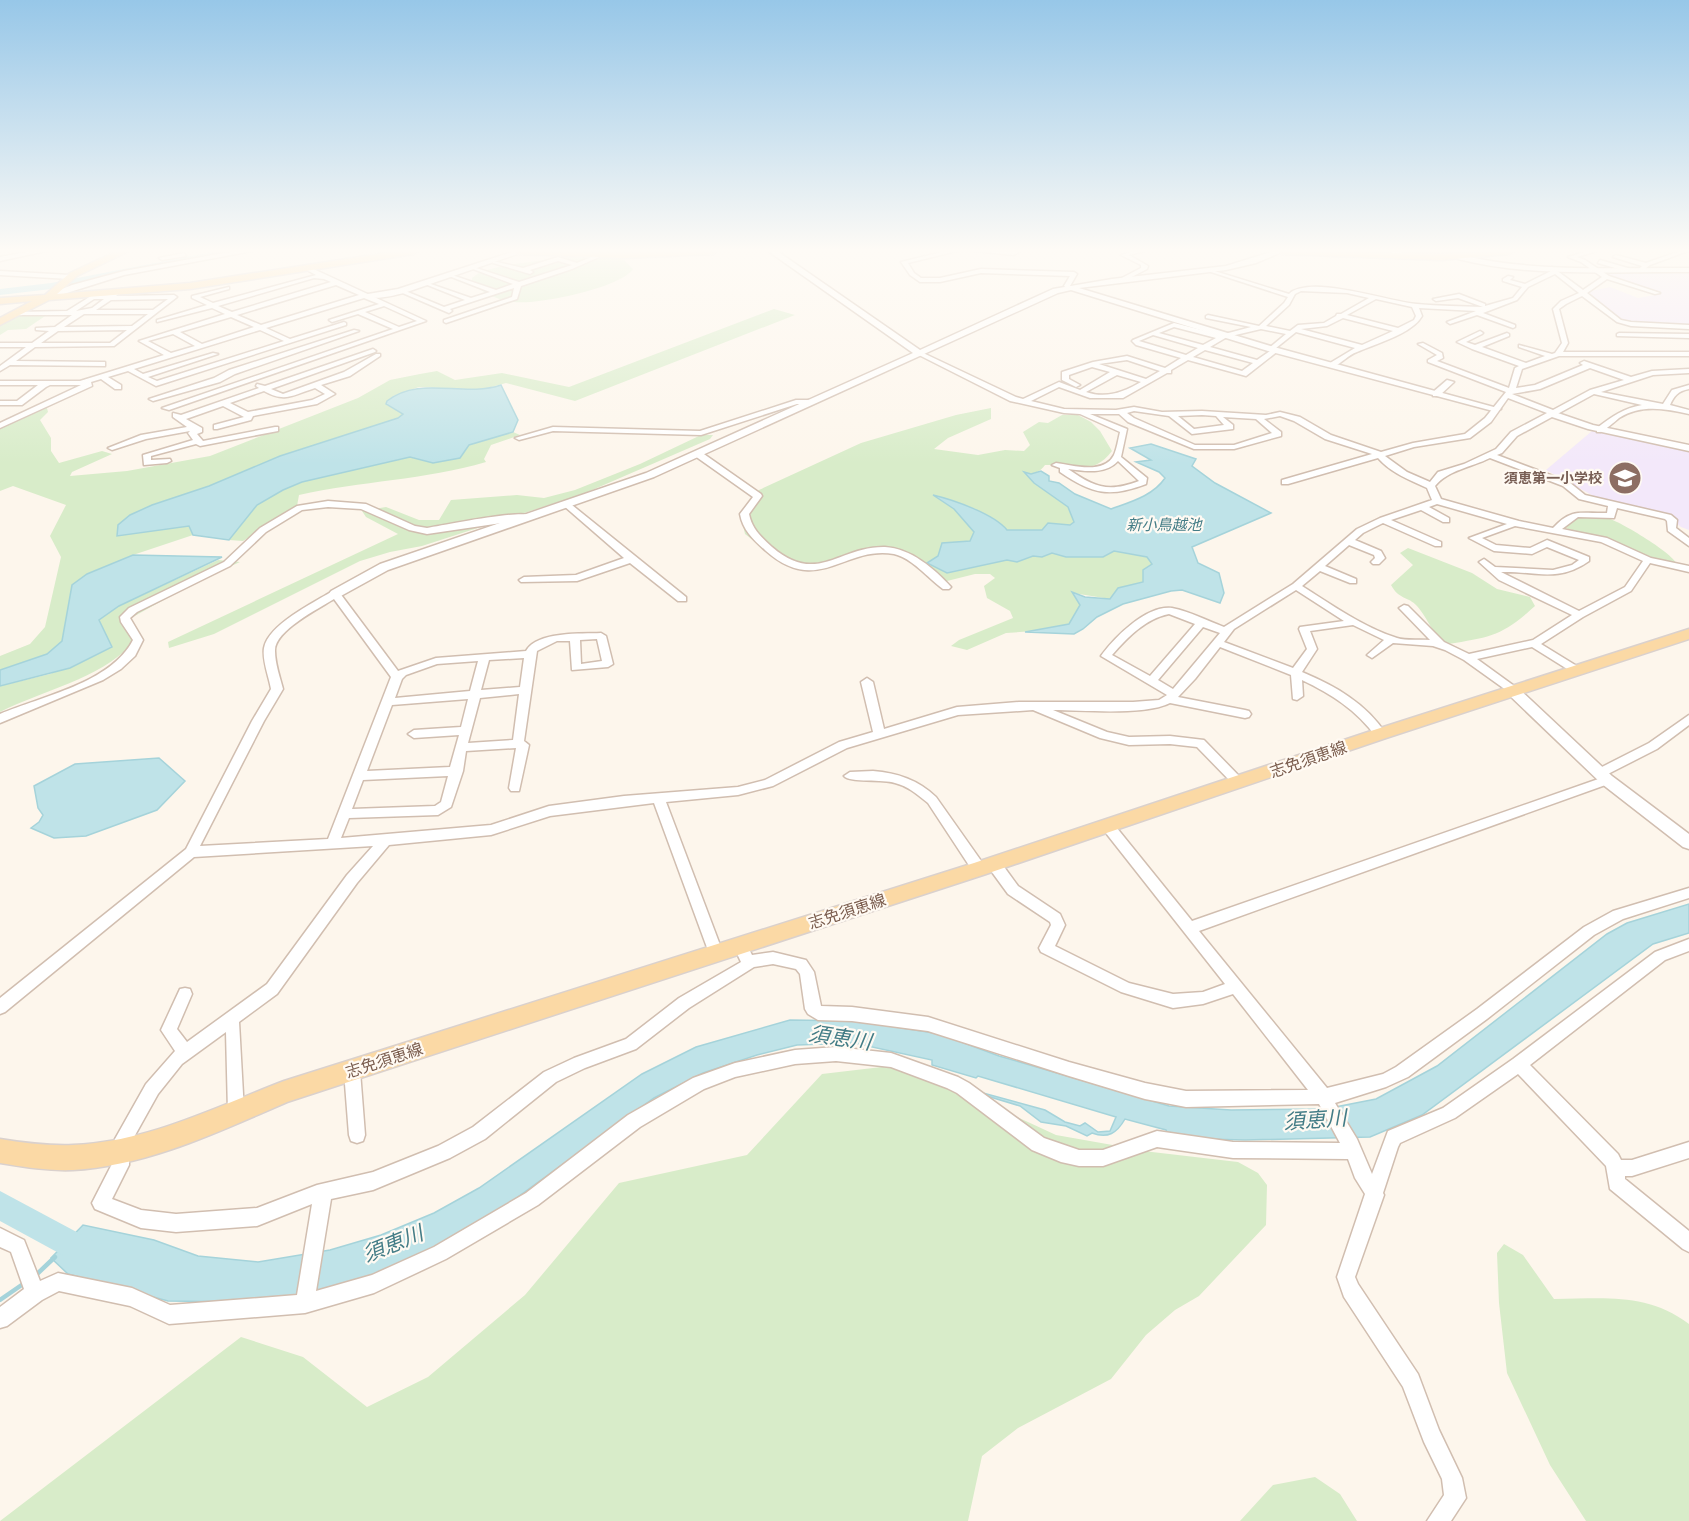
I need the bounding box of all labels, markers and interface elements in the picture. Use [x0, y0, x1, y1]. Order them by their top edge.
school or university icon: 須恵第一小学校 [1607, 460, 1643, 496]
place label: 須恵第一小学校 [1504, 470, 1602, 486]
water label: 新小鳥越池 [1126, 516, 1203, 533]
street label: 志免須恵線 [1268, 738, 1349, 781]
street label: 志免須恵線 [806, 891, 888, 932]
water label: 須恵川 [807, 1022, 875, 1054]
street label: 志免須恵線 [343, 1040, 425, 1081]
water label: 須恵川 [1283, 1106, 1349, 1133]
water label: 須恵川 [359, 1220, 428, 1266]

